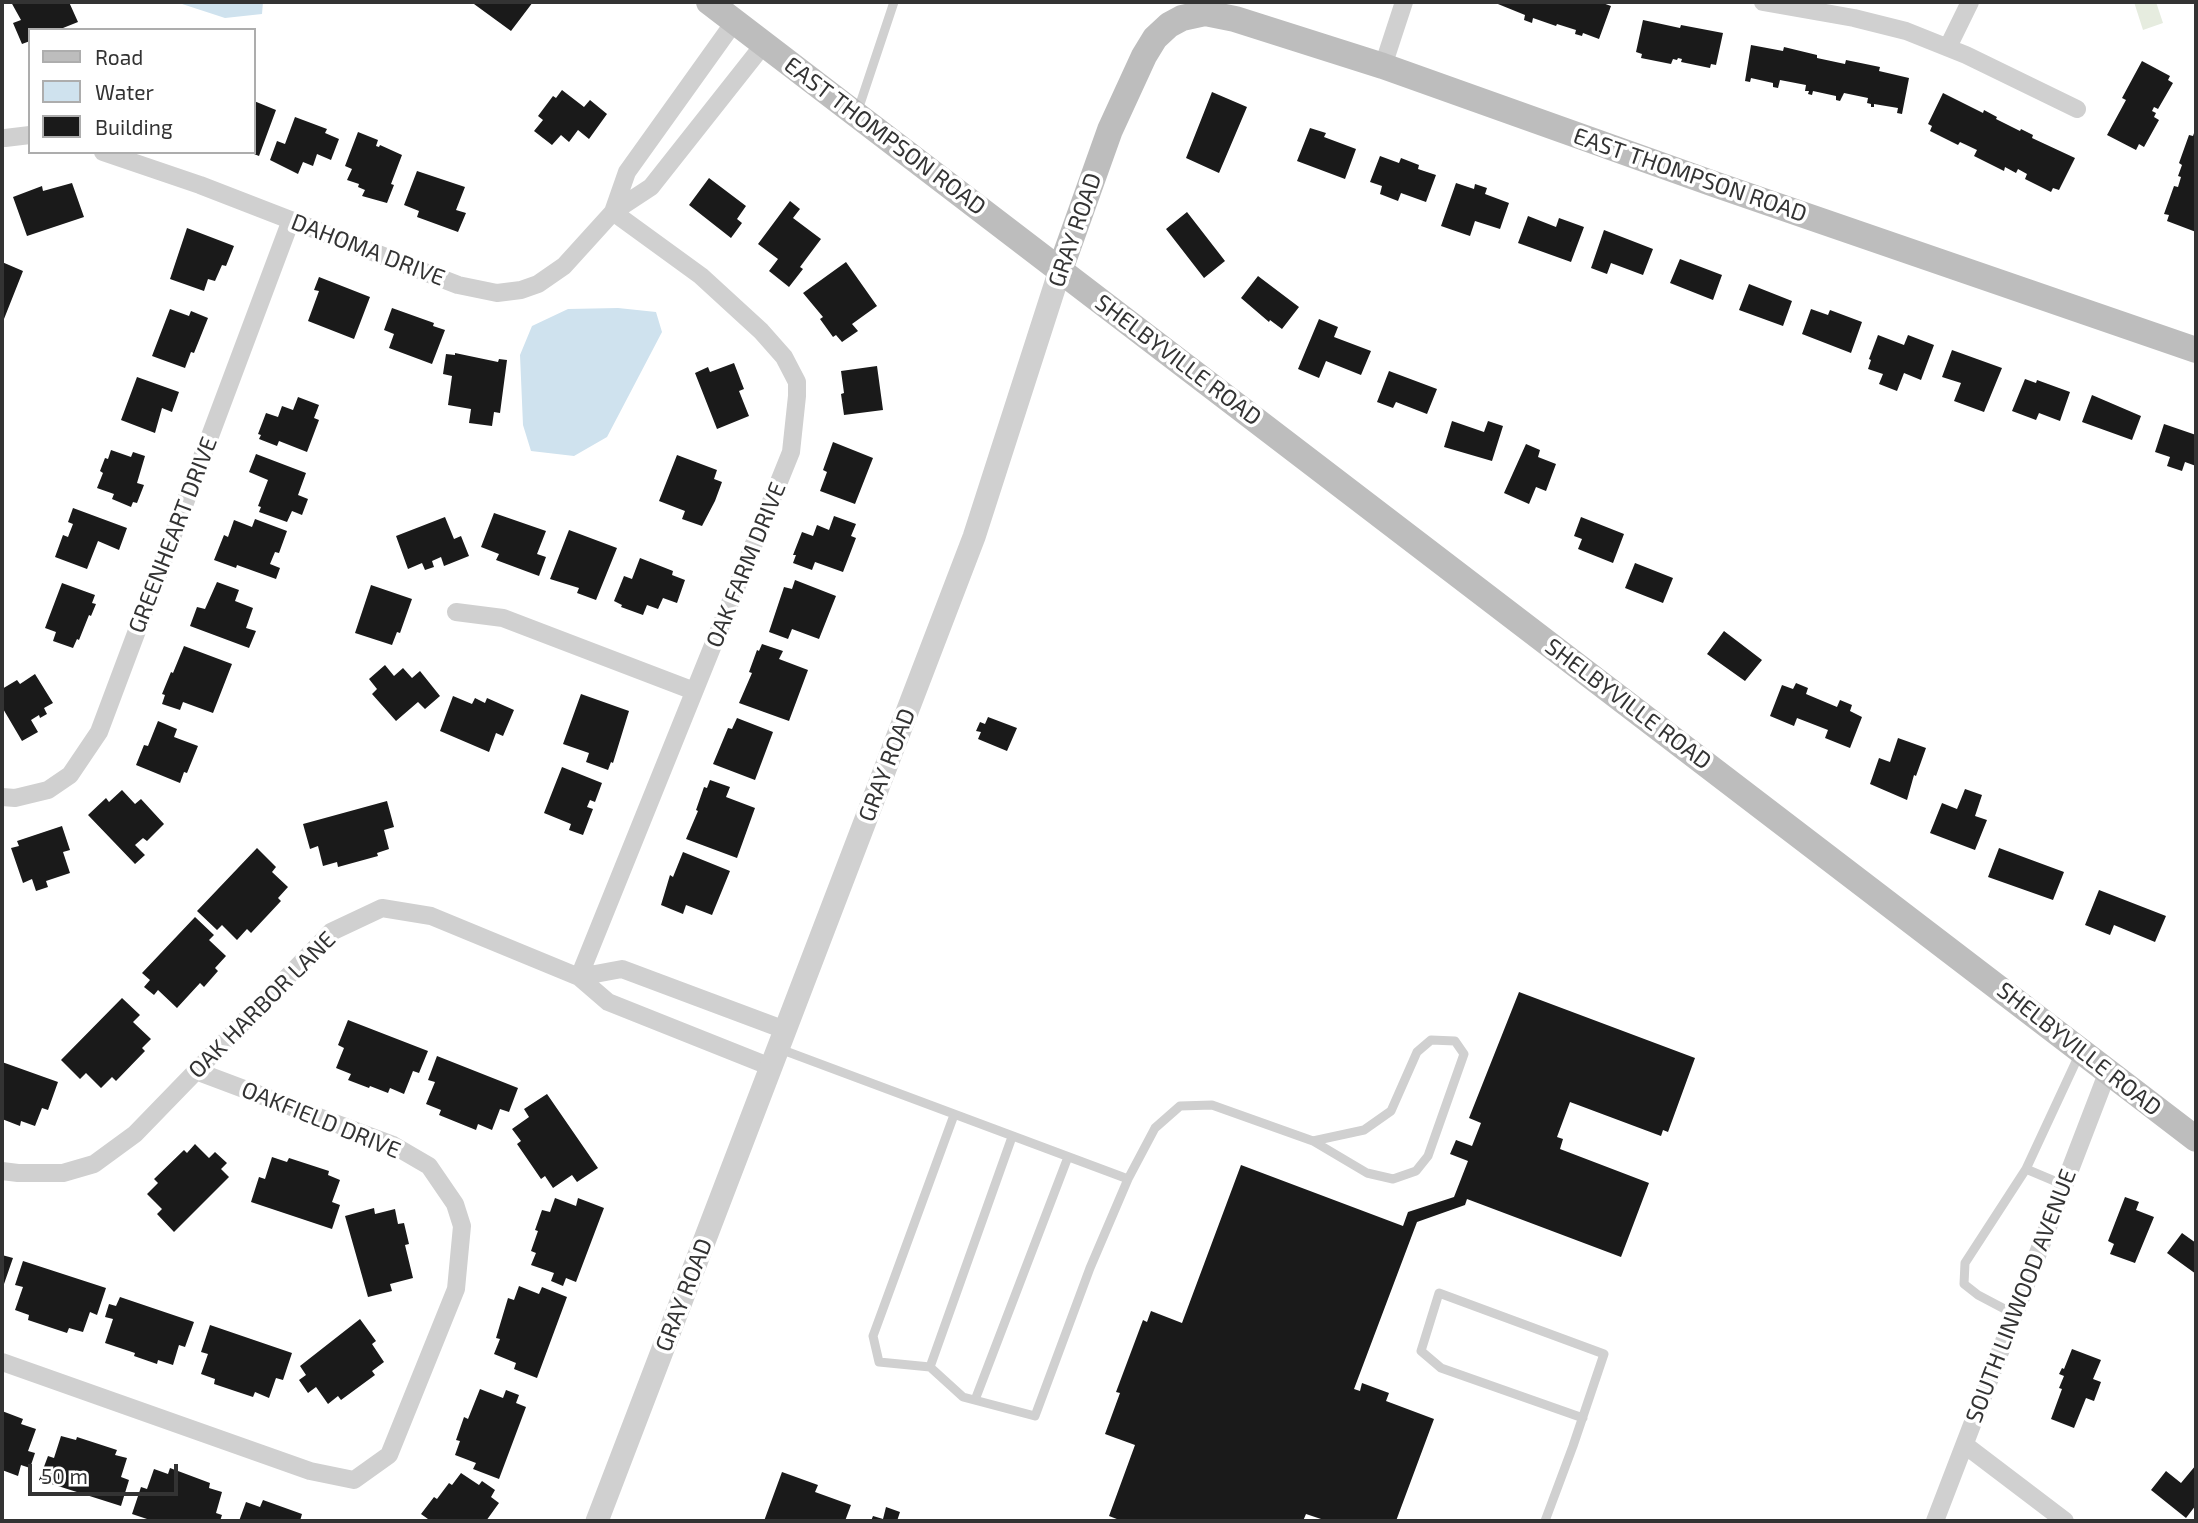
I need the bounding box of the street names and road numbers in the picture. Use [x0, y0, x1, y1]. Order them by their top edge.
street label: EAST THOMPSON ROAD [779, 51, 991, 221]
street label: EAST THOMPSON ROAD [1570, 122, 1810, 228]
street label: GRAY ROAD [1043, 169, 1107, 291]
street label: DAHOMA DRIVE [287, 208, 449, 292]
street label: SHELBYVILLE ROAD [1090, 289, 1266, 431]
street label: GREENHEART DRIVE [123, 433, 223, 637]
street label: OAK FARM DRIVE [700, 478, 792, 652]
street label: SHELBYVILLE ROAD [1540, 633, 1716, 775]
street label: GRAY ROAD [853, 705, 921, 825]
street label: OAK HARBOR LANE [183, 926, 341, 1084]
street label: SHELBYVILLE ROAD [1991, 976, 2167, 1122]
street label: OAKFIELD DRIVE [237, 1076, 405, 1164]
street label: SOUTH LINWOOD AVENUE [1960, 1165, 2082, 1427]
street label: GRAY ROAD [650, 1235, 718, 1355]

